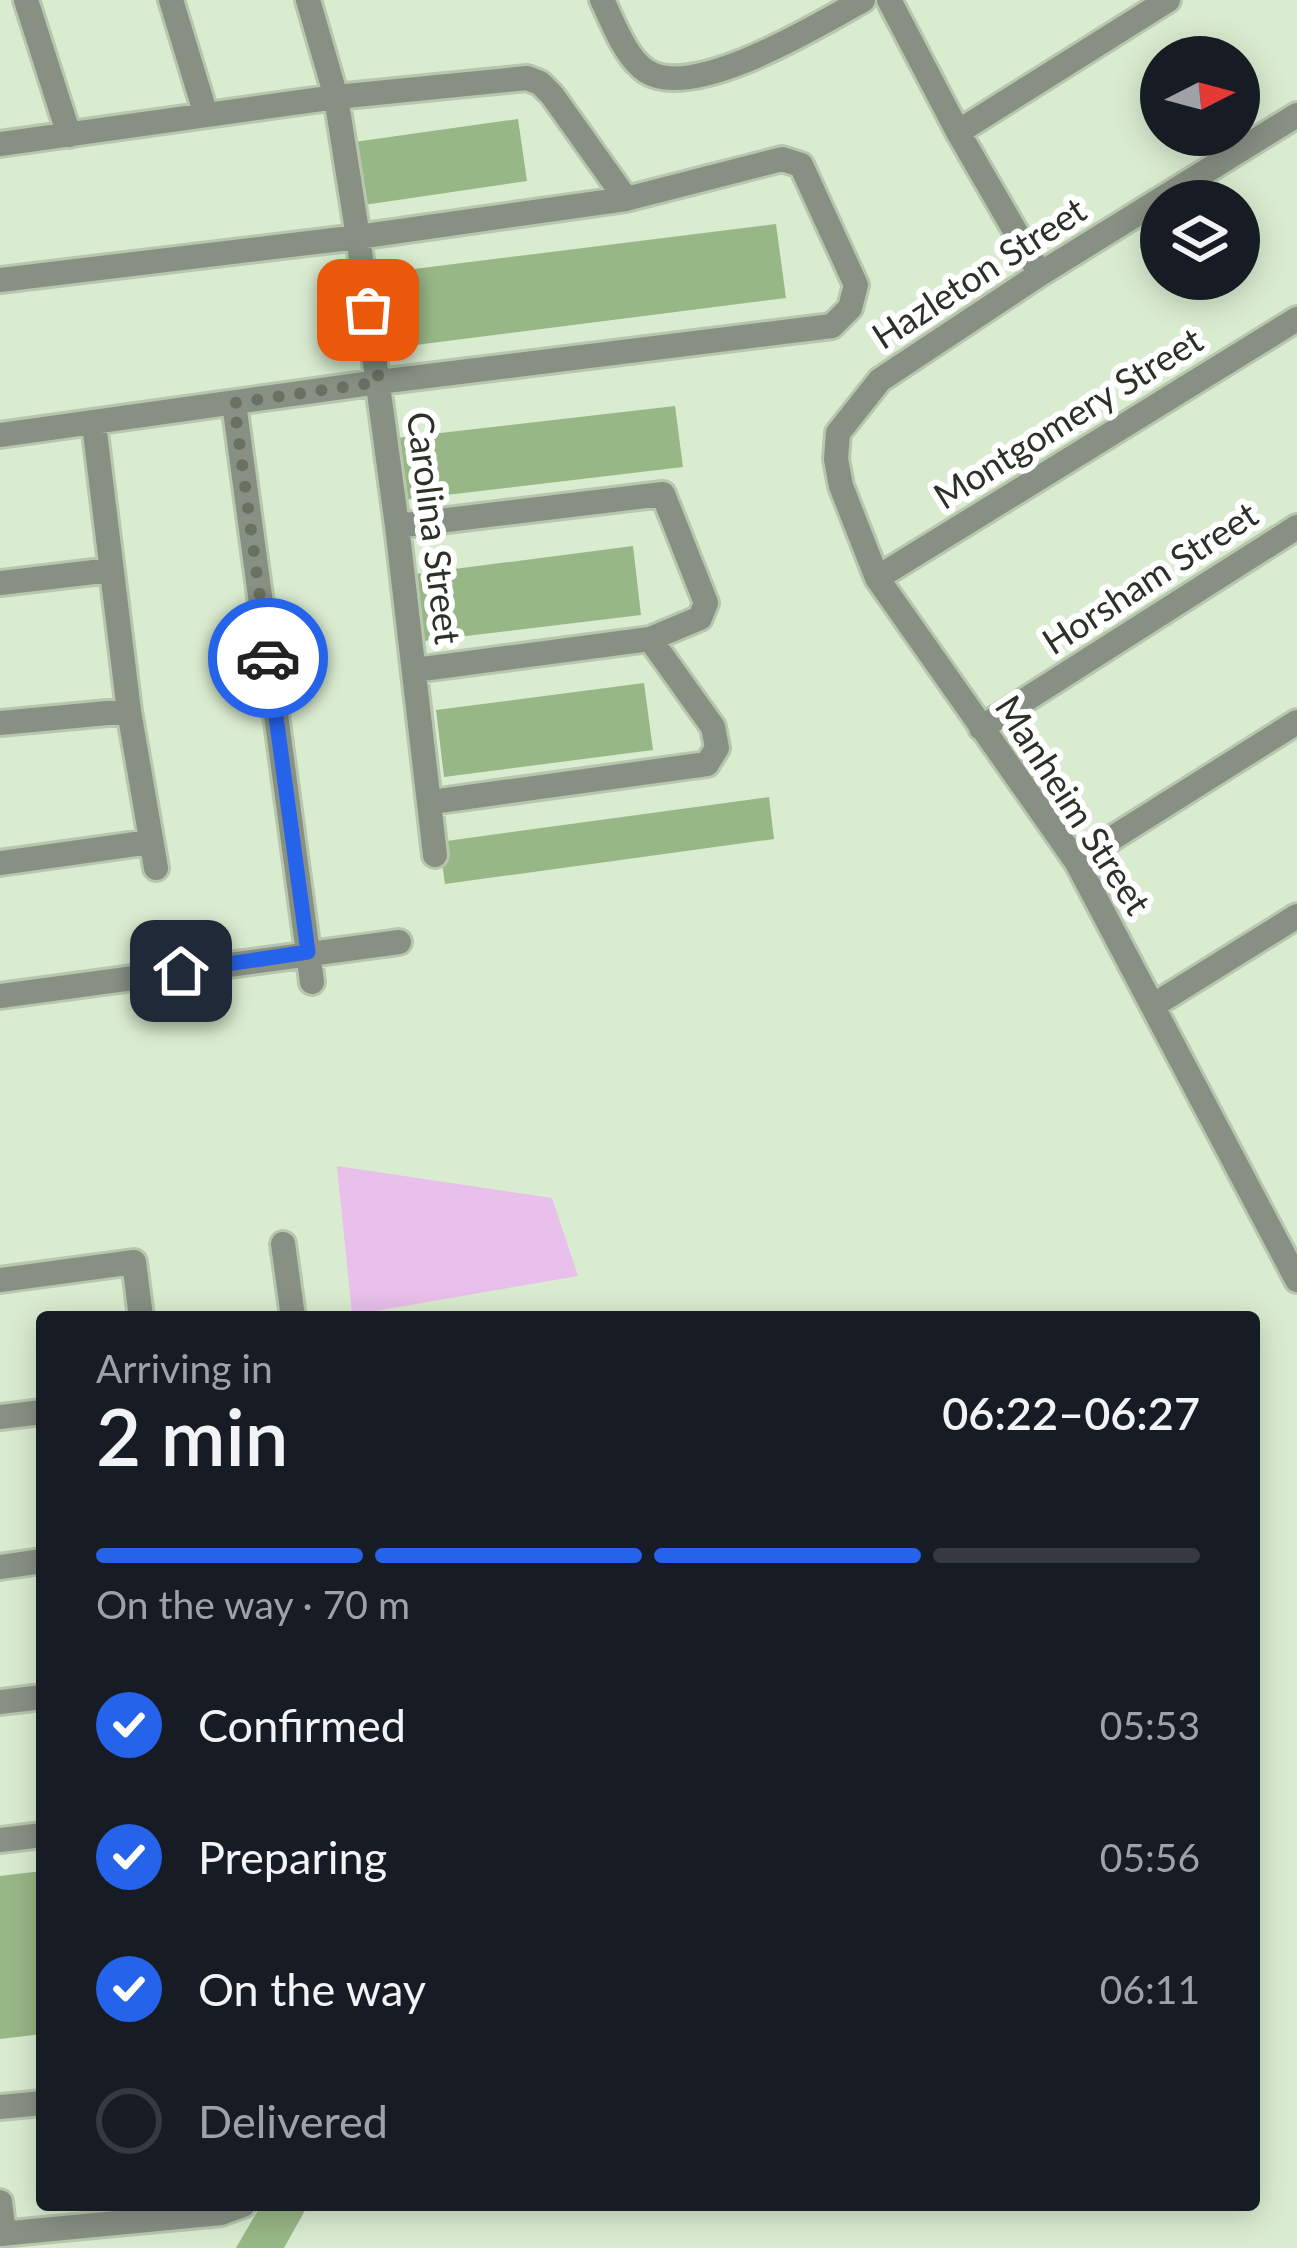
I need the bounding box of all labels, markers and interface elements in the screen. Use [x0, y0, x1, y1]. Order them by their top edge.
north arrow [1140, 36, 1260, 156]
map controls [1140, 36, 1260, 300]
button: layers [1140, 180, 1260, 300]
street label: Hazleton Street [863, 187, 1094, 358]
pin [317, 259, 419, 361]
icon: bag [335, 277, 401, 343]
street label: Montgomery Street [925, 317, 1210, 517]
street label: Carolina Street [399, 409, 471, 647]
street label: Horsham Street [1034, 491, 1265, 663]
courier [208, 598, 328, 718]
icon: car [235, 625, 301, 691]
street label: Manheim Street [987, 687, 1161, 922]
pin [130, 920, 232, 1022]
icon: home [148, 938, 214, 1004]
text: Arriving in [96, 1345, 273, 1391]
text: 06:22–06:27 [942, 1386, 1200, 1440]
text: 2 min [96, 1389, 289, 1483]
text: On the way · 70 m [96, 1581, 410, 1627]
icon: check [96, 1692, 162, 1758]
text: Confirmed [198, 1698, 406, 1752]
text: 05:53 [1100, 1702, 1200, 1748]
icon: check [96, 1824, 162, 1890]
text: Preparing [198, 1830, 387, 1884]
text: 05:56 [1100, 1834, 1200, 1880]
icon: check [96, 1956, 162, 2022]
text: On the way [198, 1962, 426, 2016]
text: 06:11 [1100, 1966, 1200, 2012]
text: Delivered [198, 2094, 388, 2148]

